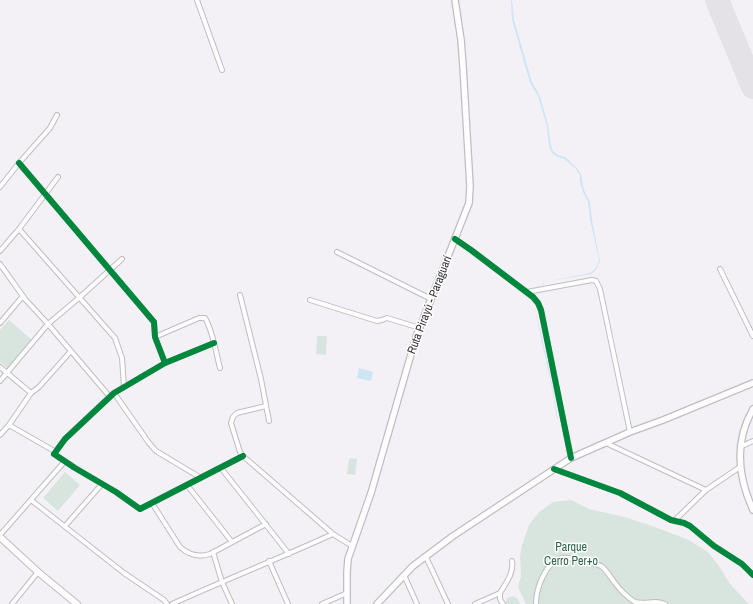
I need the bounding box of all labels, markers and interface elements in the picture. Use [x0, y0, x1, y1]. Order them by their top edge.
street label: Ruta Pirayú - Paraguarí [405, 254, 455, 356]
park label: Parque Cerro Per+o [544, 541, 598, 569]

